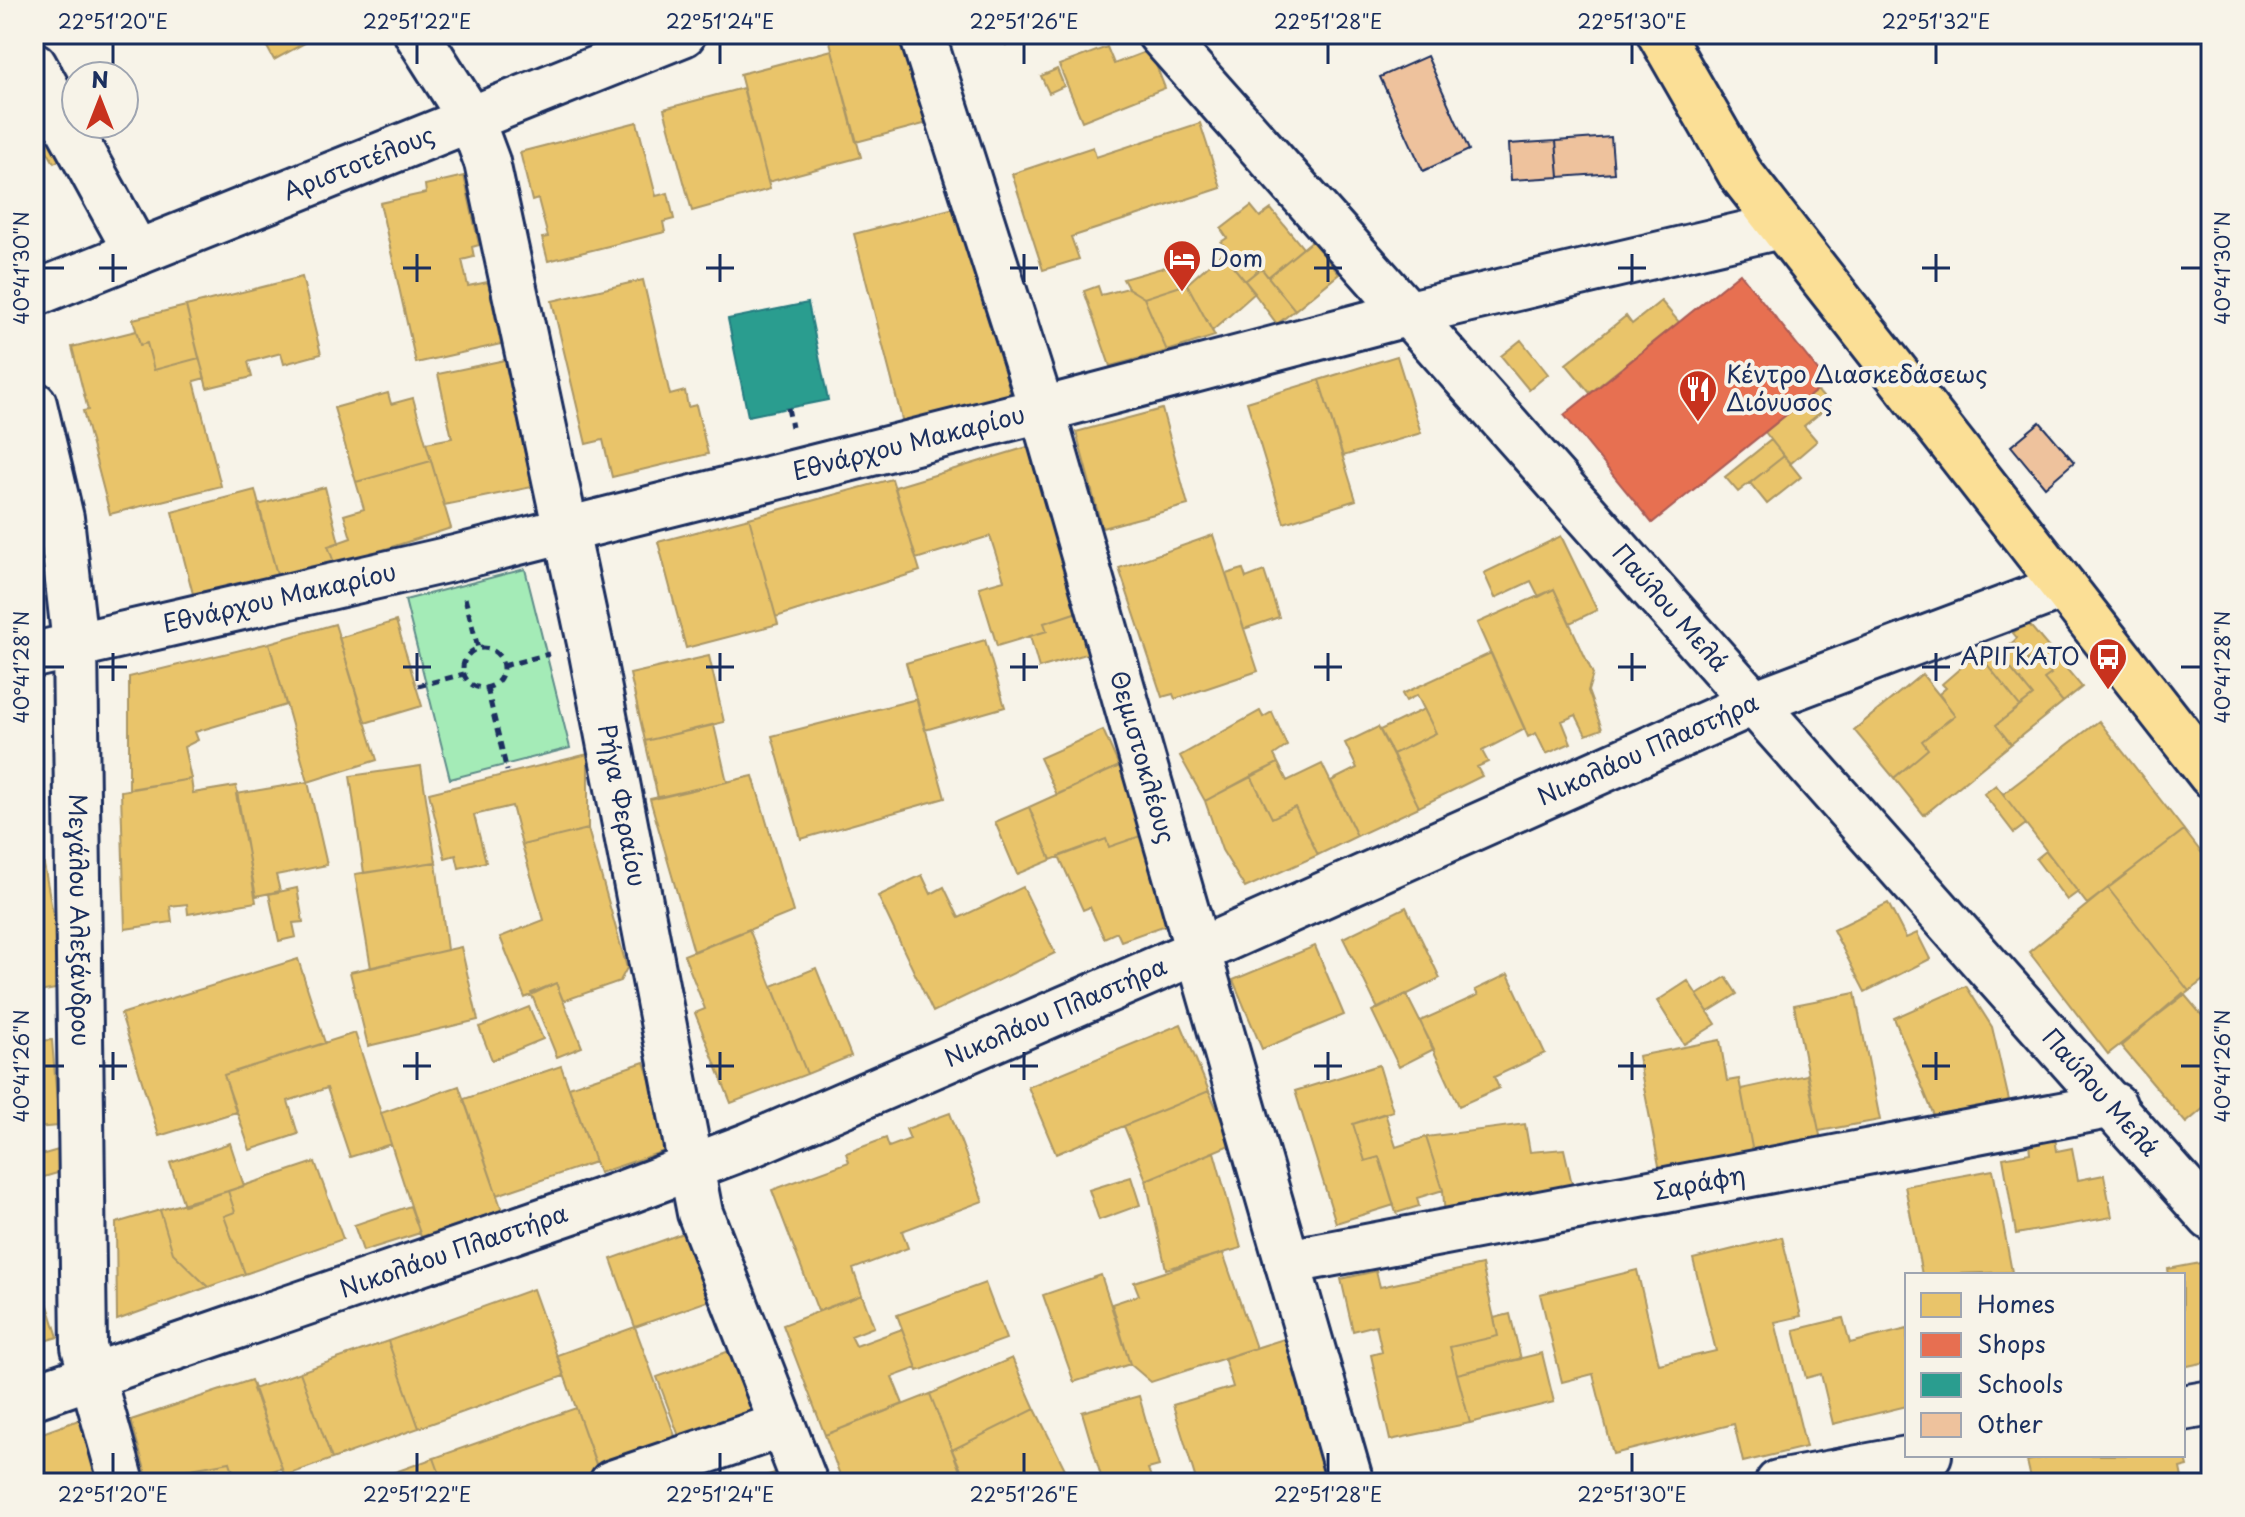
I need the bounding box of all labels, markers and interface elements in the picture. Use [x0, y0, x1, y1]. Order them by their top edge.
text: 22°51'20"E [58, 6, 168, 36]
text: 22°51'22"E [363, 6, 471, 36]
text: 22°51'24"E [666, 6, 774, 36]
text: 22°51'26"E [969, 6, 1079, 36]
text: 22°51'28"E [1274, 6, 1382, 36]
text: 22°51'30"E [1577, 6, 1687, 36]
text: 22°51'32"E [1882, 6, 1990, 36]
north arrow [60, 60, 140, 140]
text: N [91, 62, 109, 95]
street label: Αριστοτέλους [277, 115, 439, 209]
text: 40°41'30"N [6, 211, 36, 325]
text: 40°41'30"N [2207, 211, 2237, 325]
hotel icon: Dom [1161, 238, 1203, 293]
place label: Dom [1210, 239, 1263, 275]
place label: Κέντρο Διασκεδάσεως Διόνυσος [1726, 355, 1987, 419]
restaurant icon: Κέντρο Διασκεδάσεως Διόνυσος [1677, 368, 1719, 423]
street label: Εθνάρχου Μακαρίου [788, 395, 1028, 488]
street label: Παύλου Μελά [1605, 535, 1738, 679]
street label: Εθνάρχου Μακαρίου [159, 552, 400, 641]
text: 40°41'28"N [6, 611, 36, 723]
text: 40°41'28"N [2207, 611, 2237, 723]
bus stop icon: ΑΡΙΓΚΑΤΟ [2087, 636, 2129, 691]
place label: ΑΡΙΓΚΑΤΟ [1960, 637, 2080, 673]
street label: Θεμιστοκλέους [1102, 666, 1186, 847]
street label: Νικολάου Πλαστήρα [1531, 683, 1764, 813]
street label: Ρήγα Φεραίου [590, 721, 657, 889]
street label: Μεγάλου Αλεξάνδρου [61, 793, 100, 1047]
street label: Νικολάου Πλαστήρα [938, 947, 1172, 1075]
text: 40°41'26"N [6, 1009, 36, 1123]
text: 40°41'26"N [2207, 1009, 2237, 1123]
street label: Παύλου Μελά [2035, 1020, 2168, 1164]
street label: Σαράφη [1651, 1155, 1748, 1208]
street label: Νικολάου Πλαστήρα [334, 1194, 572, 1306]
legend [1905, 1273, 2185, 1457]
text: Homes [1977, 1285, 2055, 1321]
text: Shops [1977, 1325, 2046, 1361]
text: Schools [1977, 1365, 2063, 1401]
text: Other [1977, 1405, 2044, 1441]
text: 22°51'20"E [58, 1479, 168, 1509]
text: 22°51'22"E [363, 1479, 471, 1509]
text: 22°51'24"E [666, 1479, 774, 1509]
text: 22°51'26"E [969, 1479, 1079, 1509]
text: 22°51'28"E [1274, 1479, 1382, 1509]
text: 22°51'30"E [1577, 1479, 1687, 1509]

